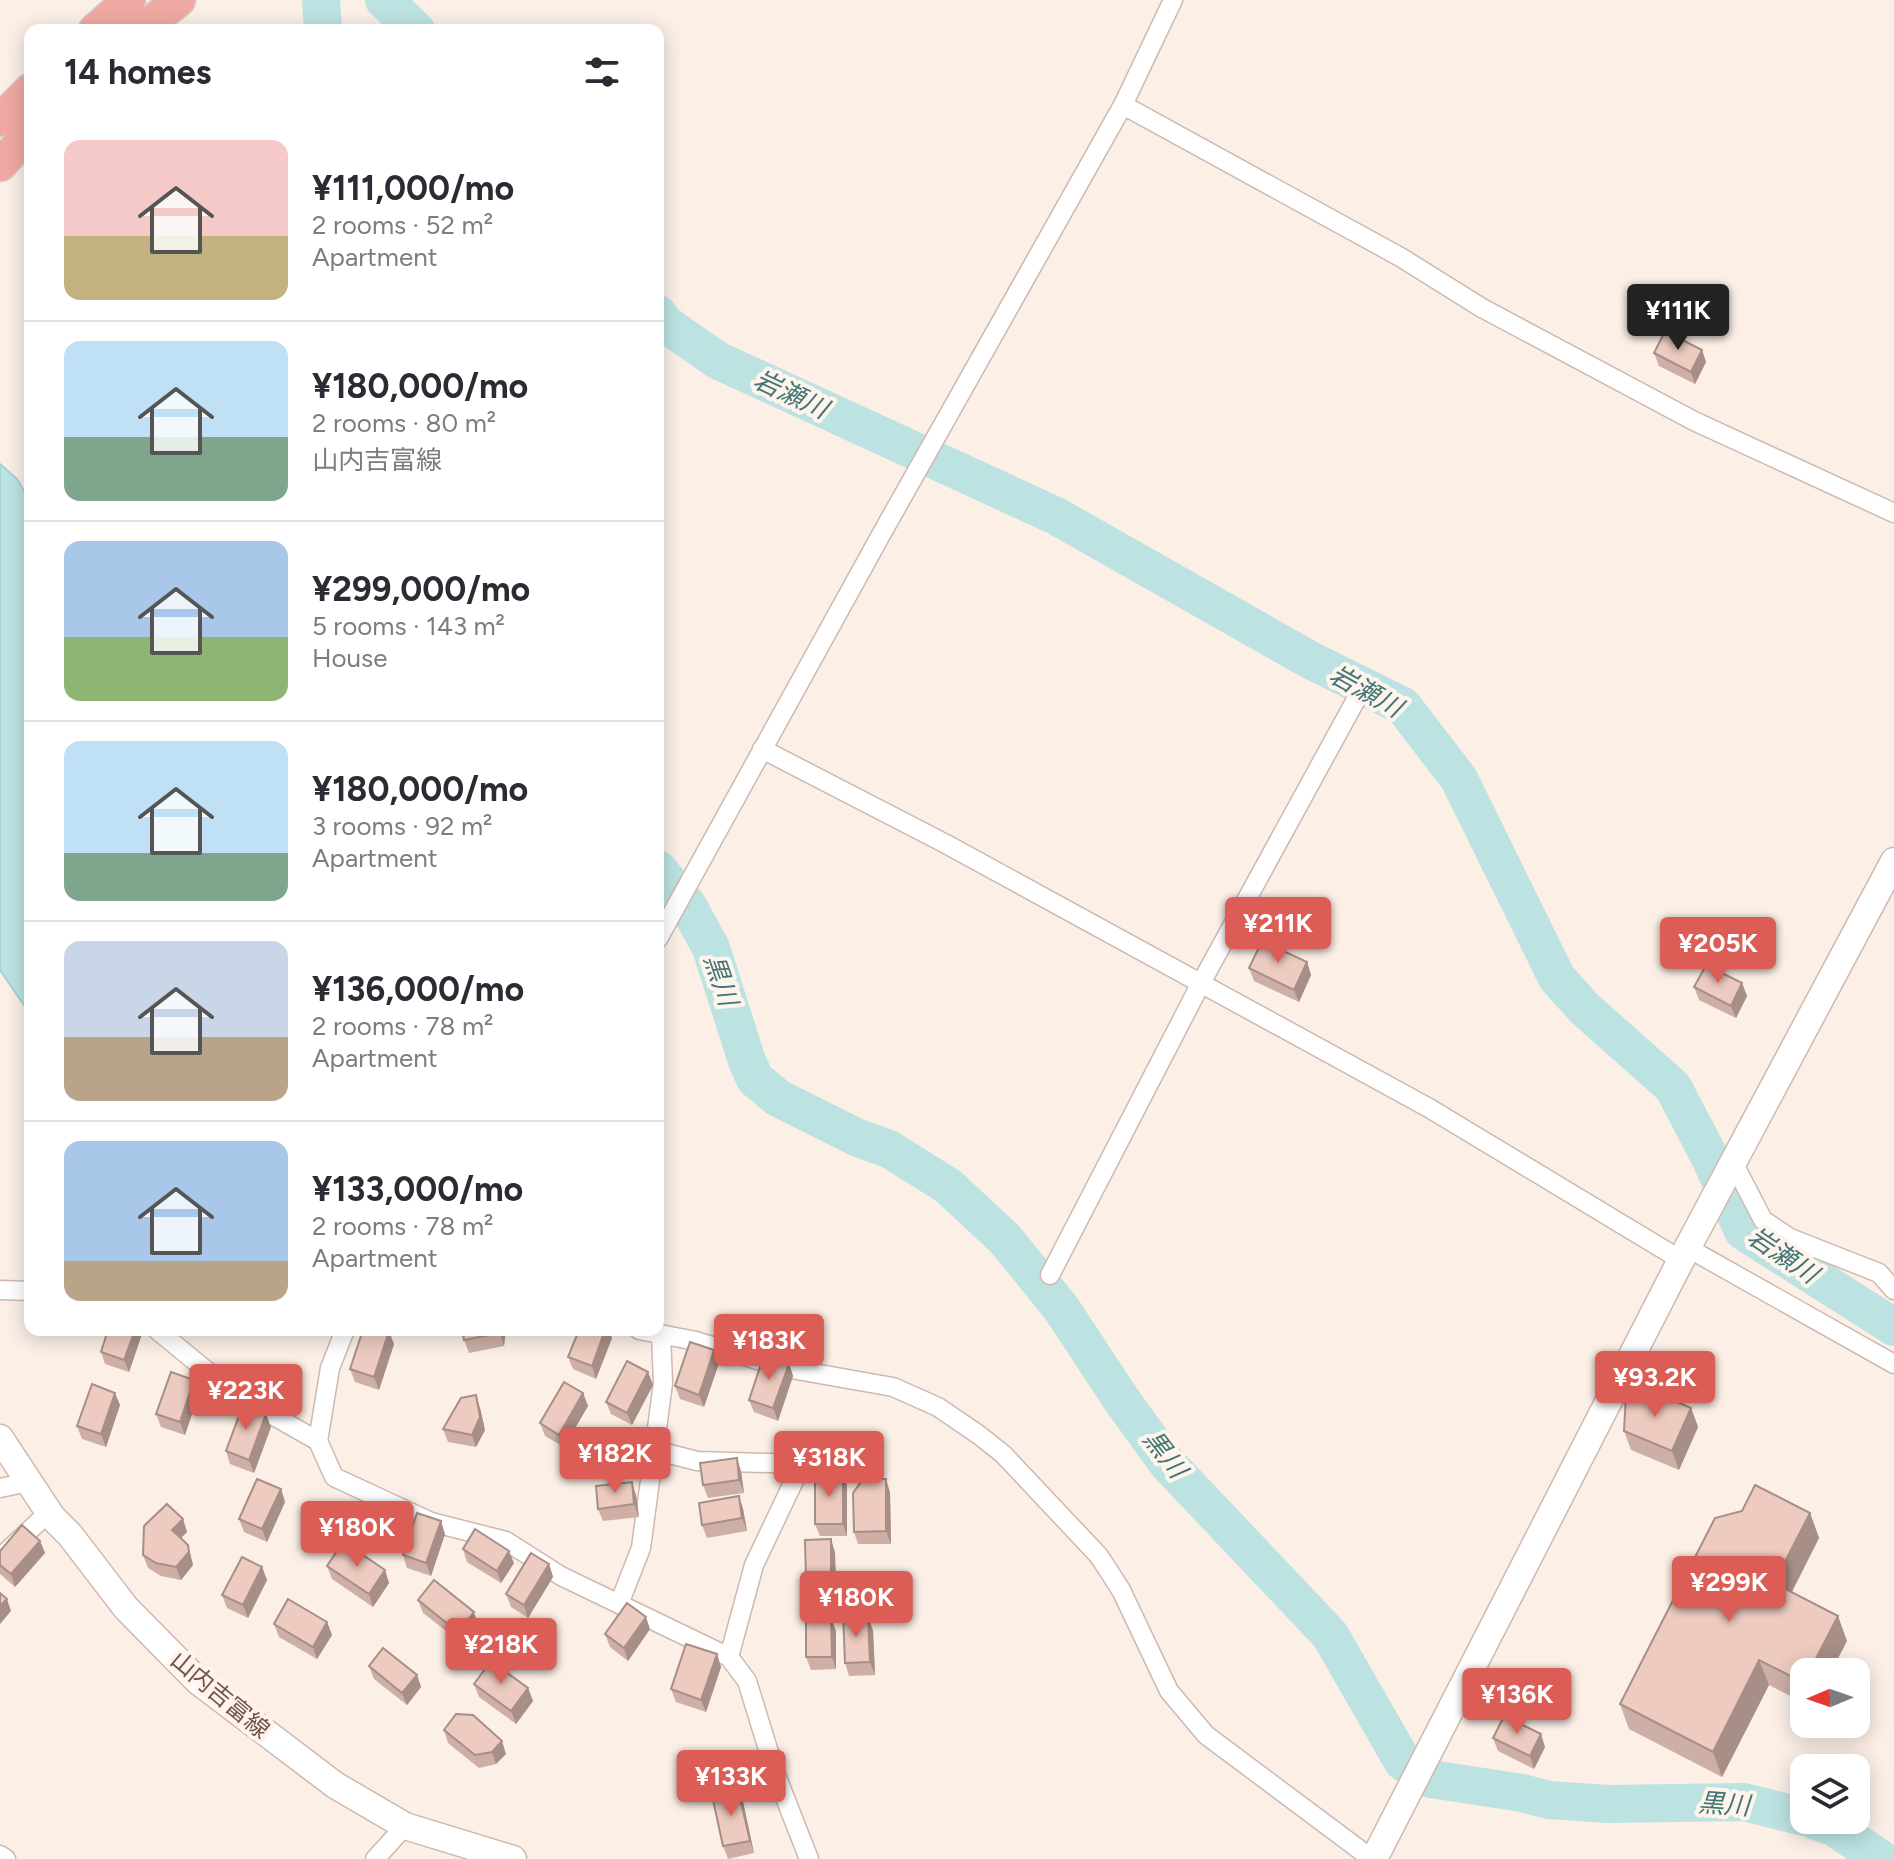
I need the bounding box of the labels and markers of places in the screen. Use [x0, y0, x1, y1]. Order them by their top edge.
pin: ¥111K [1622, 284, 1734, 352]
pin: ¥211K [1222, 897, 1334, 965]
pin: ¥205K [1662, 917, 1774, 985]
pin: ¥183K [713, 1314, 825, 1382]
pin: ¥93.2K [1590, 1351, 1720, 1419]
pin: ¥223K [190, 1364, 302, 1432]
pin: ¥182K [559, 1427, 671, 1495]
pin: ¥318K [773, 1431, 885, 1499]
pin: ¥180K [301, 1501, 413, 1569]
pin: ¥299K [1673, 1556, 1785, 1624]
pin: ¥180K [800, 1571, 912, 1639]
pin: ¥218K [445, 1618, 557, 1686]
pin: ¥136K [1461, 1668, 1573, 1736]
pin: ¥133K [675, 1750, 787, 1818]

